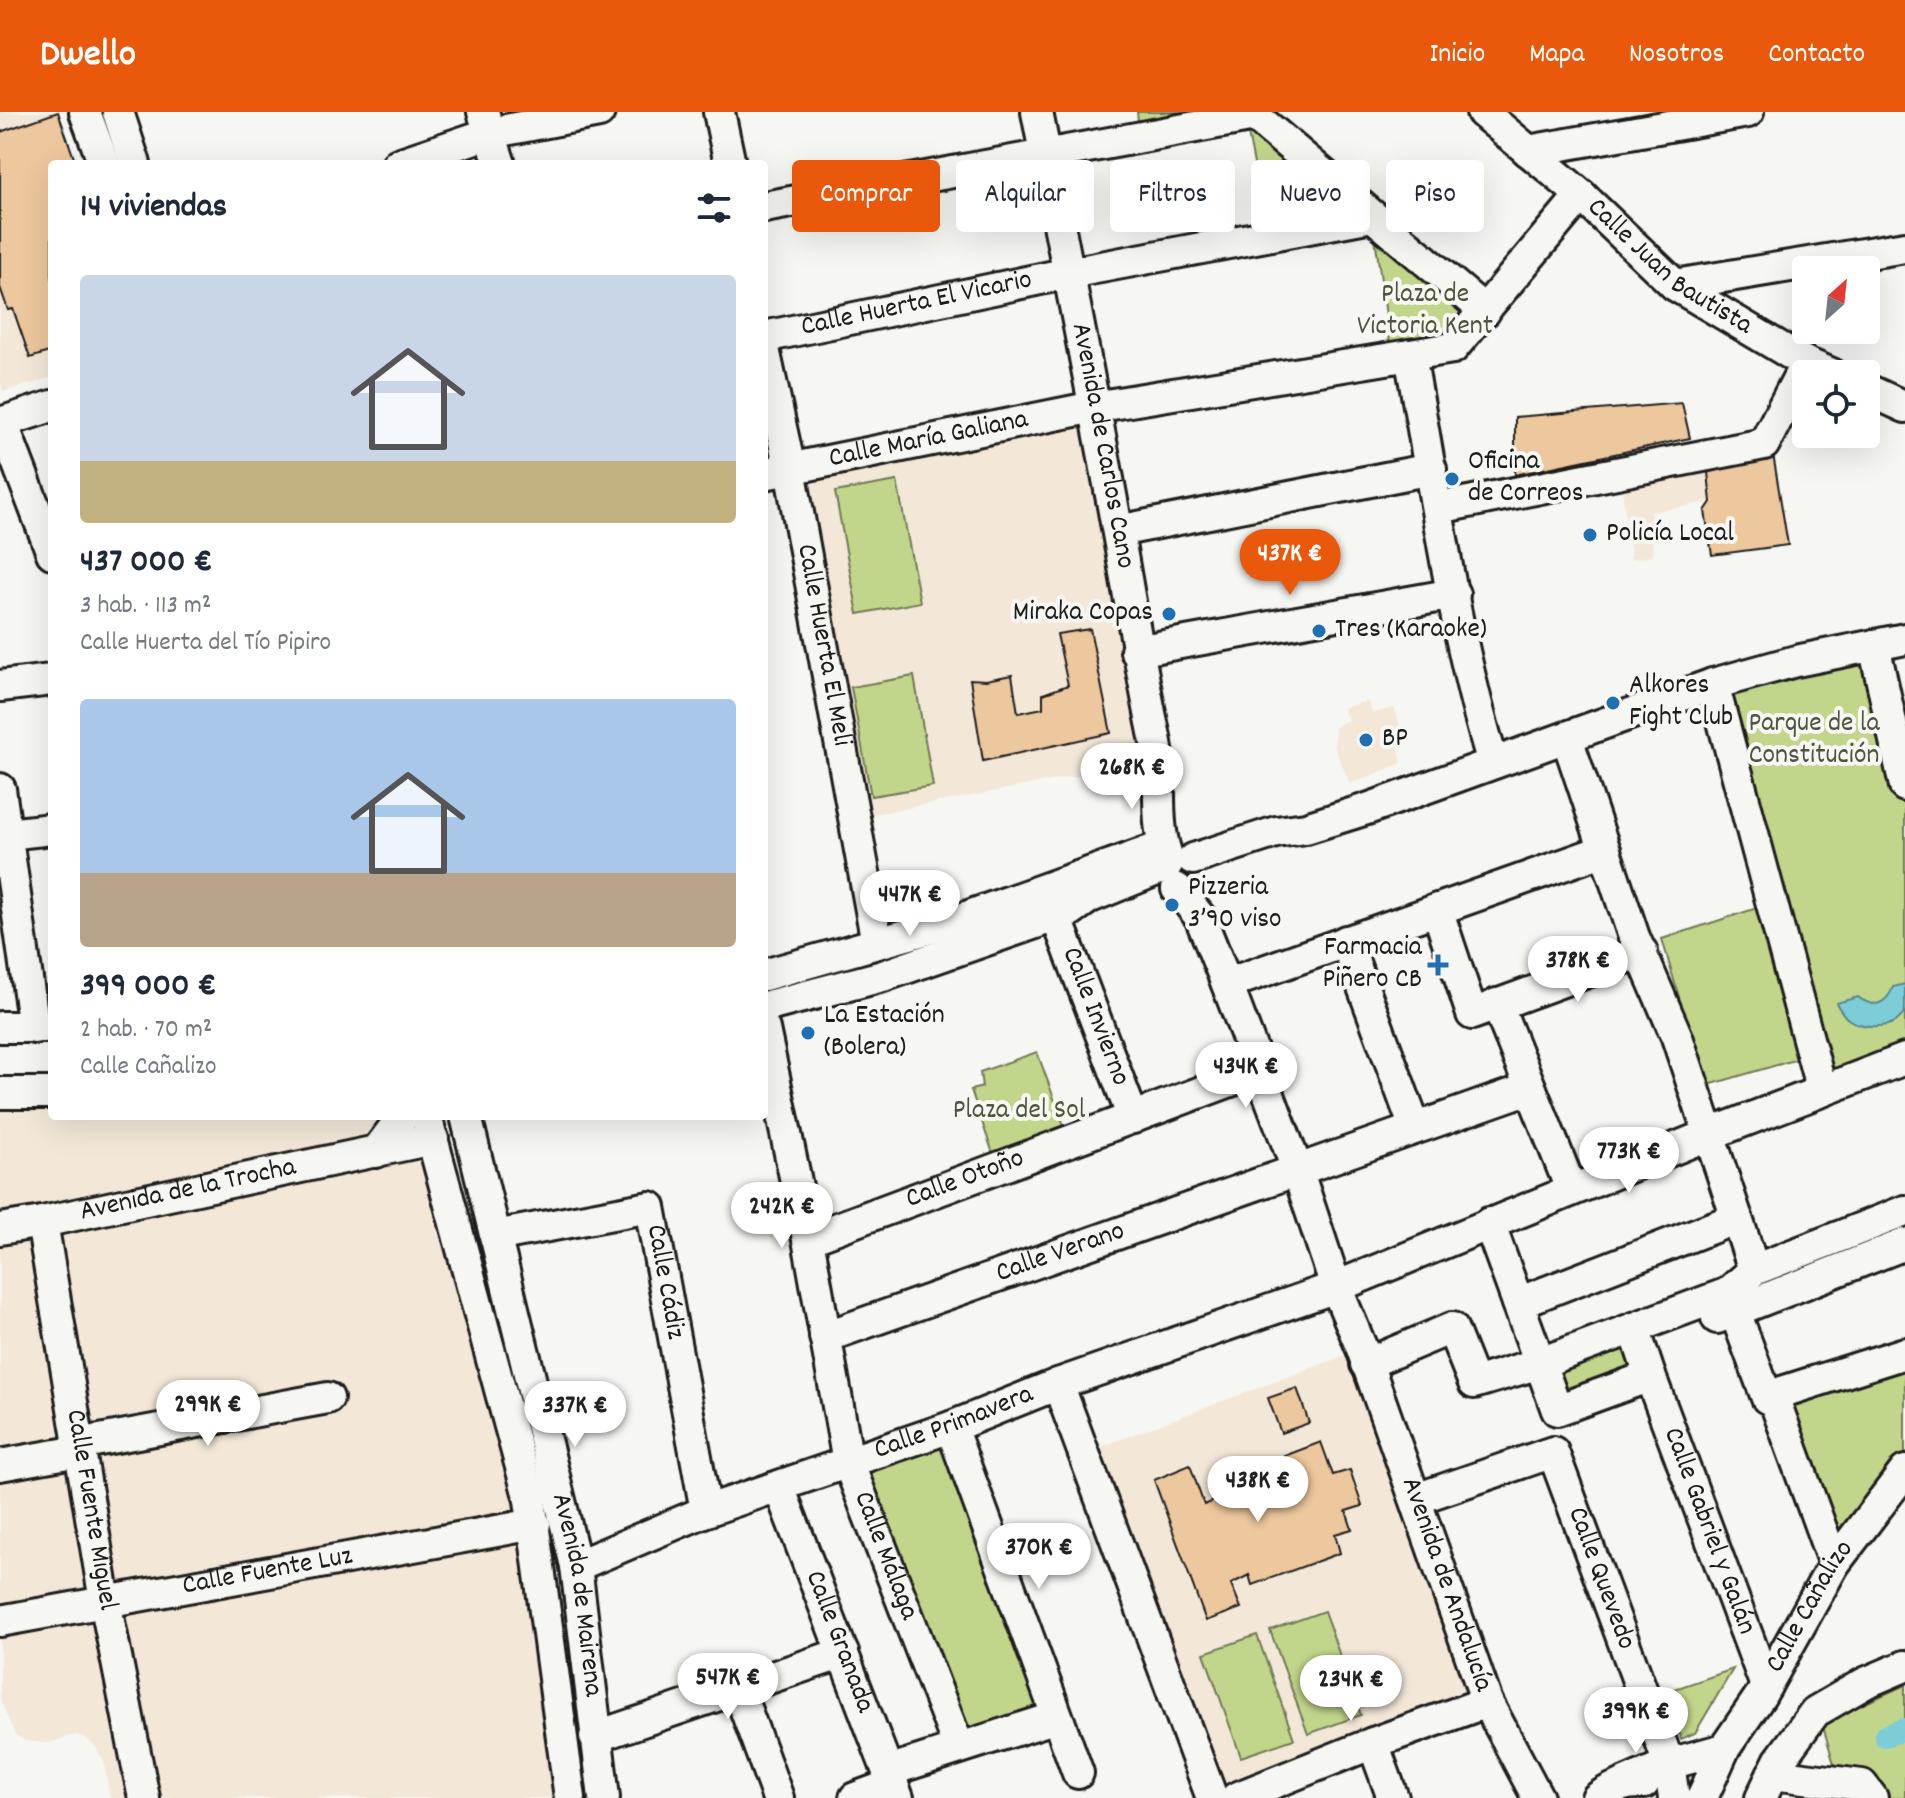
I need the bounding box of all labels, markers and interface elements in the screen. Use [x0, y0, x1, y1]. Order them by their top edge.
text: Dwello [40, 29, 136, 84]
text: Inicio [1430, 36, 1485, 76]
text: Mapa [1529, 36, 1585, 76]
text: Nosotros [1629, 36, 1724, 76]
text: Contacto [1768, 36, 1865, 76]
chip: Comprar [792, 160, 940, 232]
chip: Alquilar [956, 160, 1094, 232]
chip: Filtros [1110, 160, 1235, 232]
chip: Nuevo [1251, 160, 1370, 232]
chip: Piso [1386, 160, 1484, 232]
text: 14 viviendas [80, 184, 227, 233]
icon: filters [692, 186, 736, 230]
street label: Calle Juan Bautista [1577, 190, 1760, 347]
north arrow [1792, 256, 1880, 344]
map controls [1792, 256, 1880, 448]
street label: Calle Huerta El Vicario [798, 261, 1036, 349]
park label: Plaza de Victoria Kent [1357, 276, 1493, 348]
street label: Avenida de Carlos Cano [1059, 320, 1144, 572]
icon: home [336, 327, 480, 471]
button: locate [1792, 360, 1880, 448]
street label: Calle María Galiana [826, 401, 1032, 480]
place label: Oficina de Correos [1468, 443, 1584, 515]
marker: Oficina de Correos [1443, 470, 1461, 488]
place label: Policía Local [1606, 515, 1734, 555]
marker: Policía Local [1581, 526, 1599, 544]
pin: 437K € [1225, 529, 1355, 597]
text: 437K € [1258, 536, 1322, 573]
text: 437 000 € [80, 539, 212, 588]
street label: Calle Huerta El Meli [784, 541, 860, 749]
text: 3 hab. · 113 m² [80, 588, 211, 625]
place label: Miraka Copas [1013, 594, 1153, 634]
marker: Miraka Copas [1160, 605, 1178, 623]
place label: Tres (Karaoke) [1335, 611, 1487, 651]
marker: Tres (Karaoke) [1310, 622, 1328, 640]
text: Calle Huerta del Tío Pipiro [80, 625, 331, 662]
place label: Alkores Fight Club [1629, 667, 1733, 739]
marker: Alkores Fight Club [1604, 694, 1622, 712]
park label: Parque de la Constitución [1748, 705, 1880, 777]
place label: BP [1382, 720, 1408, 760]
marker: BP [1357, 731, 1375, 749]
pin: 268K € [1067, 743, 1197, 811]
text: 268K € [1098, 750, 1166, 787]
icon: home [336, 751, 480, 895]
place label: Pizzeria 3’90 viso [1188, 869, 1282, 941]
pin: 447K € [845, 870, 975, 938]
text: 447K € [878, 877, 942, 914]
marker: Pizzeria 3’90 viso [1163, 896, 1181, 914]
place label: Farmacia Piñero CB [1323, 929, 1423, 1001]
pin: 378K € [1513, 936, 1643, 1004]
street label: Calle Invierno [1050, 942, 1139, 1092]
text: 378K € [1546, 943, 1610, 980]
marker: Farmacia Piñero CB [1429, 956, 1447, 974]
text: 399 000 € [80, 963, 216, 1012]
place label: La Estación (Bolera) [824, 997, 945, 1069]
text: 2 hab. · 70 m² [80, 1012, 212, 1049]
marker: La Estación (Bolera) [799, 1024, 817, 1042]
pin: 434K € [1181, 1042, 1311, 1110]
text: Calle Cañalizo [80, 1049, 216, 1086]
text: 434K € [1213, 1049, 1279, 1086]
park label: Plaza del Sol [953, 1092, 1086, 1132]
pin: 773K € [1564, 1127, 1694, 1195]
text: 773K € [1597, 1134, 1661, 1171]
street label: Calle Otoño [901, 1140, 1030, 1221]
street label: Avenida de la Trocha [77, 1148, 301, 1233]
pin: 242K € [717, 1182, 847, 1250]
text: 242K € [749, 1189, 815, 1226]
street label: Calle Verano [991, 1213, 1130, 1295]
street label: Calle Cádiz [634, 1221, 694, 1343]
street label: Calle Primavera [869, 1376, 1040, 1472]
pin: 299K € [143, 1380, 273, 1448]
pin: 337K € [510, 1381, 640, 1449]
text: 299K € [174, 1387, 242, 1424]
text: 337K € [542, 1388, 608, 1425]
street label: Calle Fuente Miguel [54, 1407, 126, 1614]
street label: Calle Gabriel y Galán [1651, 1422, 1765, 1641]
pin: 438K € [1193, 1456, 1323, 1524]
text: 438K € [1225, 1463, 1291, 1500]
street label: Avenida de Andalucía [1389, 1472, 1502, 1698]
street label: Calle Málaga [841, 1486, 928, 1627]
street label: Avenida de Mairena [539, 1489, 612, 1700]
street label: Calle Quevedo [1555, 1502, 1645, 1656]
pin: 370K € [974, 1523, 1104, 1591]
text: 370K € [1005, 1530, 1073, 1567]
street label: Calle Cañalizo [1757, 1532, 1865, 1681]
street label: Calle Fuente Luz [179, 1537, 356, 1608]
street label: Calle Granada [793, 1565, 884, 1720]
pin: 547K € [663, 1653, 793, 1721]
pin: 234K € [1286, 1655, 1416, 1723]
text: 547K € [695, 1660, 761, 1697]
text: 234K € [1318, 1662, 1384, 1699]
pin: 399K € [1571, 1687, 1701, 1755]
text: 399K € [1602, 1694, 1670, 1731]

